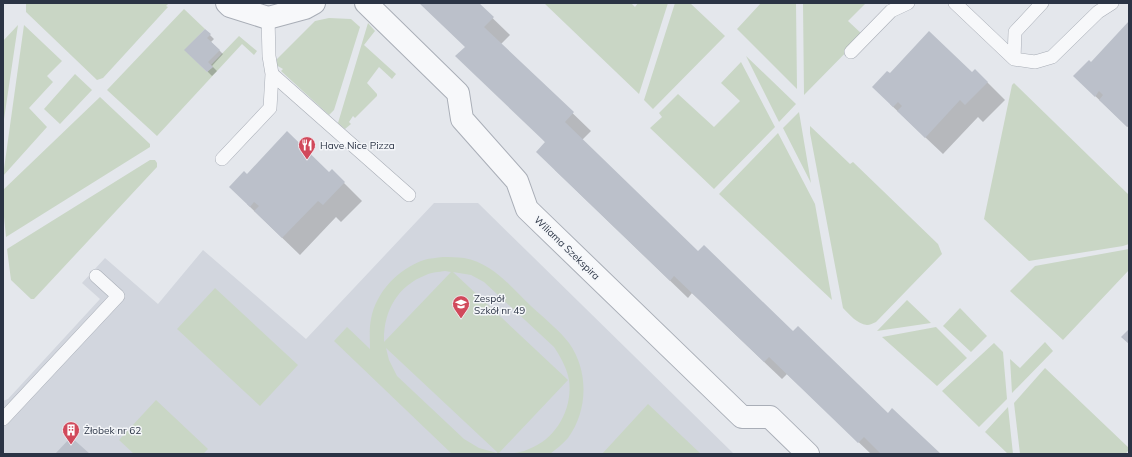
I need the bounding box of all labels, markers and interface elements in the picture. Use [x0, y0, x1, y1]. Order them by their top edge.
restaurant icon: Have Nice Pizza [297, 135, 317, 160]
place label: Have Nice Pizza [320, 139, 395, 152]
street label: Wiliama Szekspira [531, 213, 603, 283]
place label: Zespół Szkół nr 49 [474, 292, 525, 317]
school or university icon: Zespół Szkół nr 49 [451, 294, 471, 319]
building icon: Żłobek nr 62 [61, 420, 81, 445]
place label: Żłobek nr 62 [84, 424, 141, 437]

